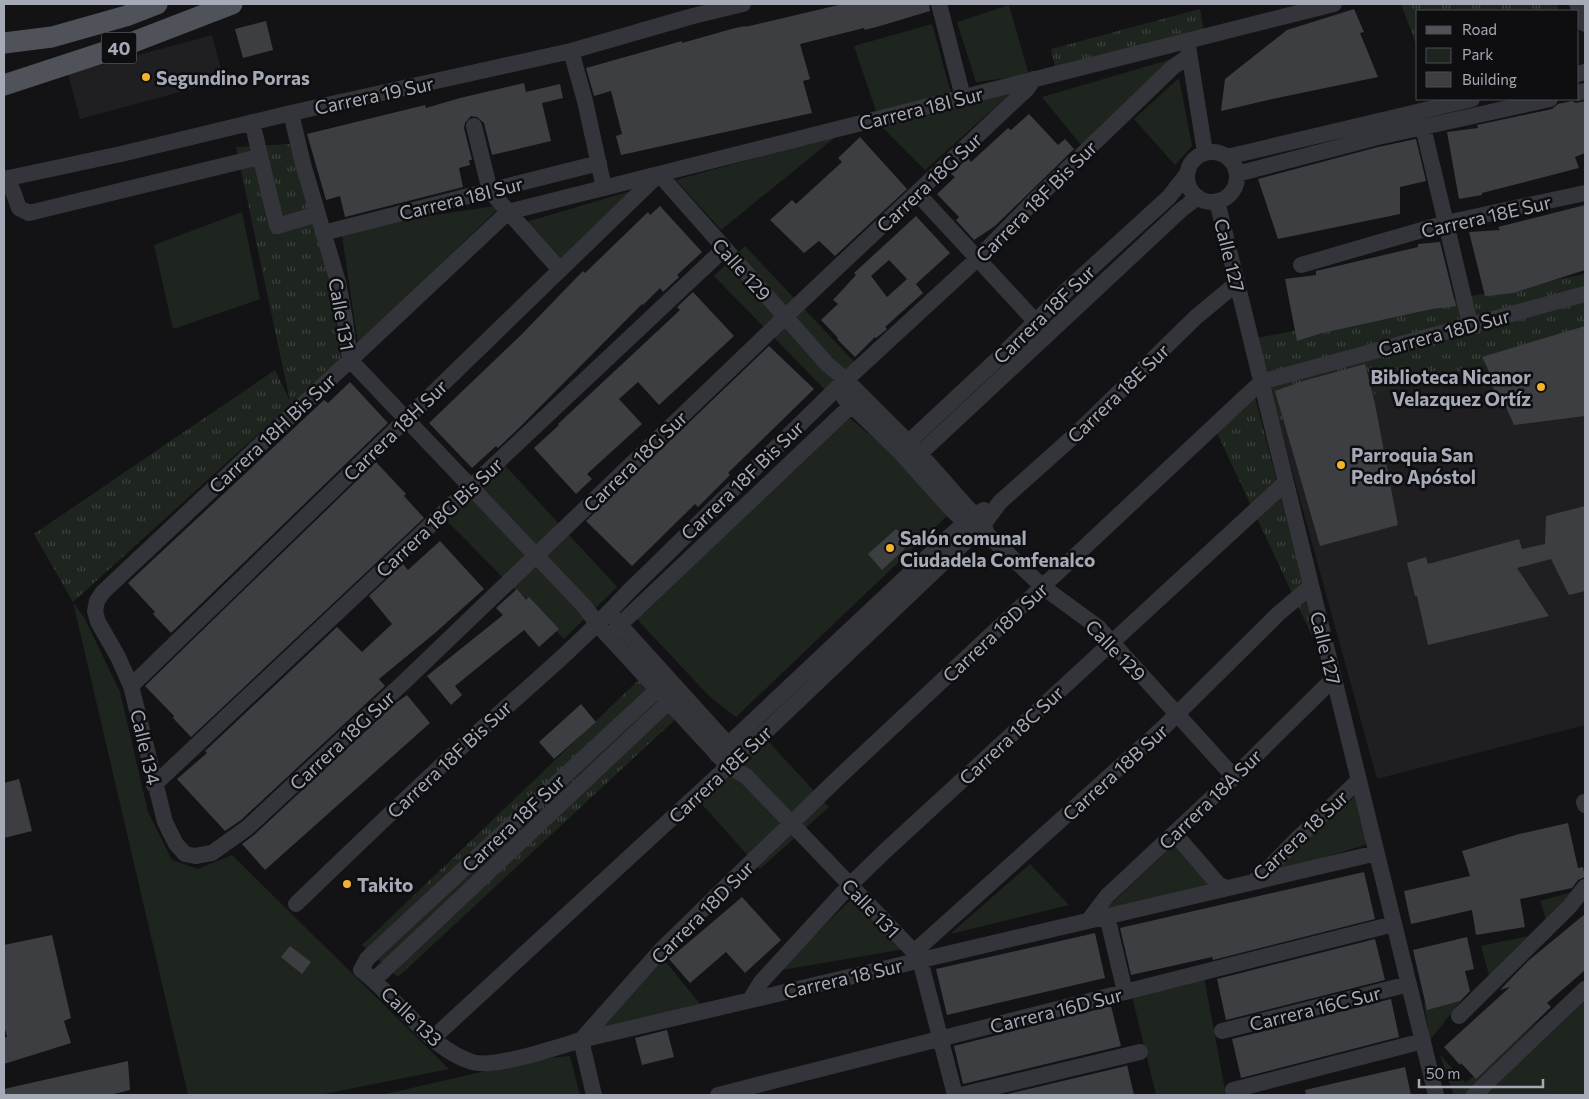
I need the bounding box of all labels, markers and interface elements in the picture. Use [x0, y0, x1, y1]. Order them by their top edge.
legend [1416, 10, 1579, 100]
text: Road [1462, 20, 1497, 38]
road number: 40 [102, 32, 136, 64]
text: Park [1462, 45, 1493, 63]
place label: Segundino Porras [156, 66, 310, 89]
text: Building [1462, 70, 1517, 88]
marker: Segundino Porras [140, 71, 152, 83]
street label: Carrera 19 Sur [312, 71, 436, 119]
street label: Carrera 18I Sur [857, 81, 986, 134]
street label: Carrera 18G Sur [872, 127, 987, 237]
street label: Carrera 18F Bis Sur [971, 135, 1102, 266]
street label: Carrera 18I Sur [397, 171, 526, 224]
street label: Carrera 18E Sur [1419, 190, 1554, 242]
street label: Calle 127 [1210, 216, 1250, 294]
street label: Calle 129 [708, 233, 776, 305]
street label: Carrera 18F Sur [988, 259, 1100, 368]
street label: Calle 131 [324, 276, 360, 352]
street label: Carrera 18D Sur [1376, 303, 1513, 361]
street label: Carrera 18E Sur [1062, 338, 1174, 447]
place label: Biblioteca Nicanor Velazquez Ortíz [1370, 365, 1531, 410]
street label: Carrera 18H Bis Sur [204, 368, 341, 498]
street label: Carrera 18H Sur [338, 374, 452, 485]
marker: Biblioteca Nicanor Velazquez Ortíz [1535, 381, 1547, 393]
street label: Carrera 18G Sur [578, 405, 692, 516]
street label: Carrera 18F Bis Sur [676, 415, 808, 544]
place label: Parroquia San Pedro Apóstol [1351, 443, 1476, 488]
street label: Carrera 18G Bis Sur [371, 452, 507, 582]
marker: Parroquia San Pedro Apóstol [1335, 459, 1347, 471]
place label: Salón comunal Ciudadela Comfenalco [900, 526, 1095, 571]
marker: Salón comunal Ciudadela Comfenalco [884, 542, 896, 554]
street label: Carrera 18D Sur [938, 577, 1053, 687]
street label: Calle 127 [1306, 609, 1346, 687]
street label: Calle 129 [1081, 615, 1151, 685]
street label: Carrera 18C Sur [954, 680, 1068, 789]
street label: Carrera 18G Sur [285, 685, 400, 795]
street label: Carrera 18F Bis Sur [382, 695, 516, 823]
street label: Calle 134 [126, 707, 166, 787]
street label: Carrera 18B Sur [1058, 718, 1173, 825]
street label: Carrera 18E Sur [664, 720, 777, 828]
street label: Carrera 18A Sur [1154, 744, 1267, 854]
street label: Carrera 18F Sur [457, 769, 570, 877]
street label: Carrera 18 Sur [1248, 785, 1353, 885]
street label: Carrera 18D Sur [646, 856, 758, 968]
place label: Takito [357, 873, 413, 896]
street label: Calle 131 [837, 874, 905, 942]
marker: Takito [341, 878, 353, 890]
street label: Carrera 18 Sur [781, 953, 905, 1003]
street label: Carrera 16C Sur [1247, 980, 1383, 1035]
street label: Calle 133 [377, 981, 447, 1051]
street label: Carrera 16D Sur [988, 982, 1125, 1038]
scale bar [1419, 1056, 1543, 1088]
text: 50 m [1426, 1064, 1460, 1082]

